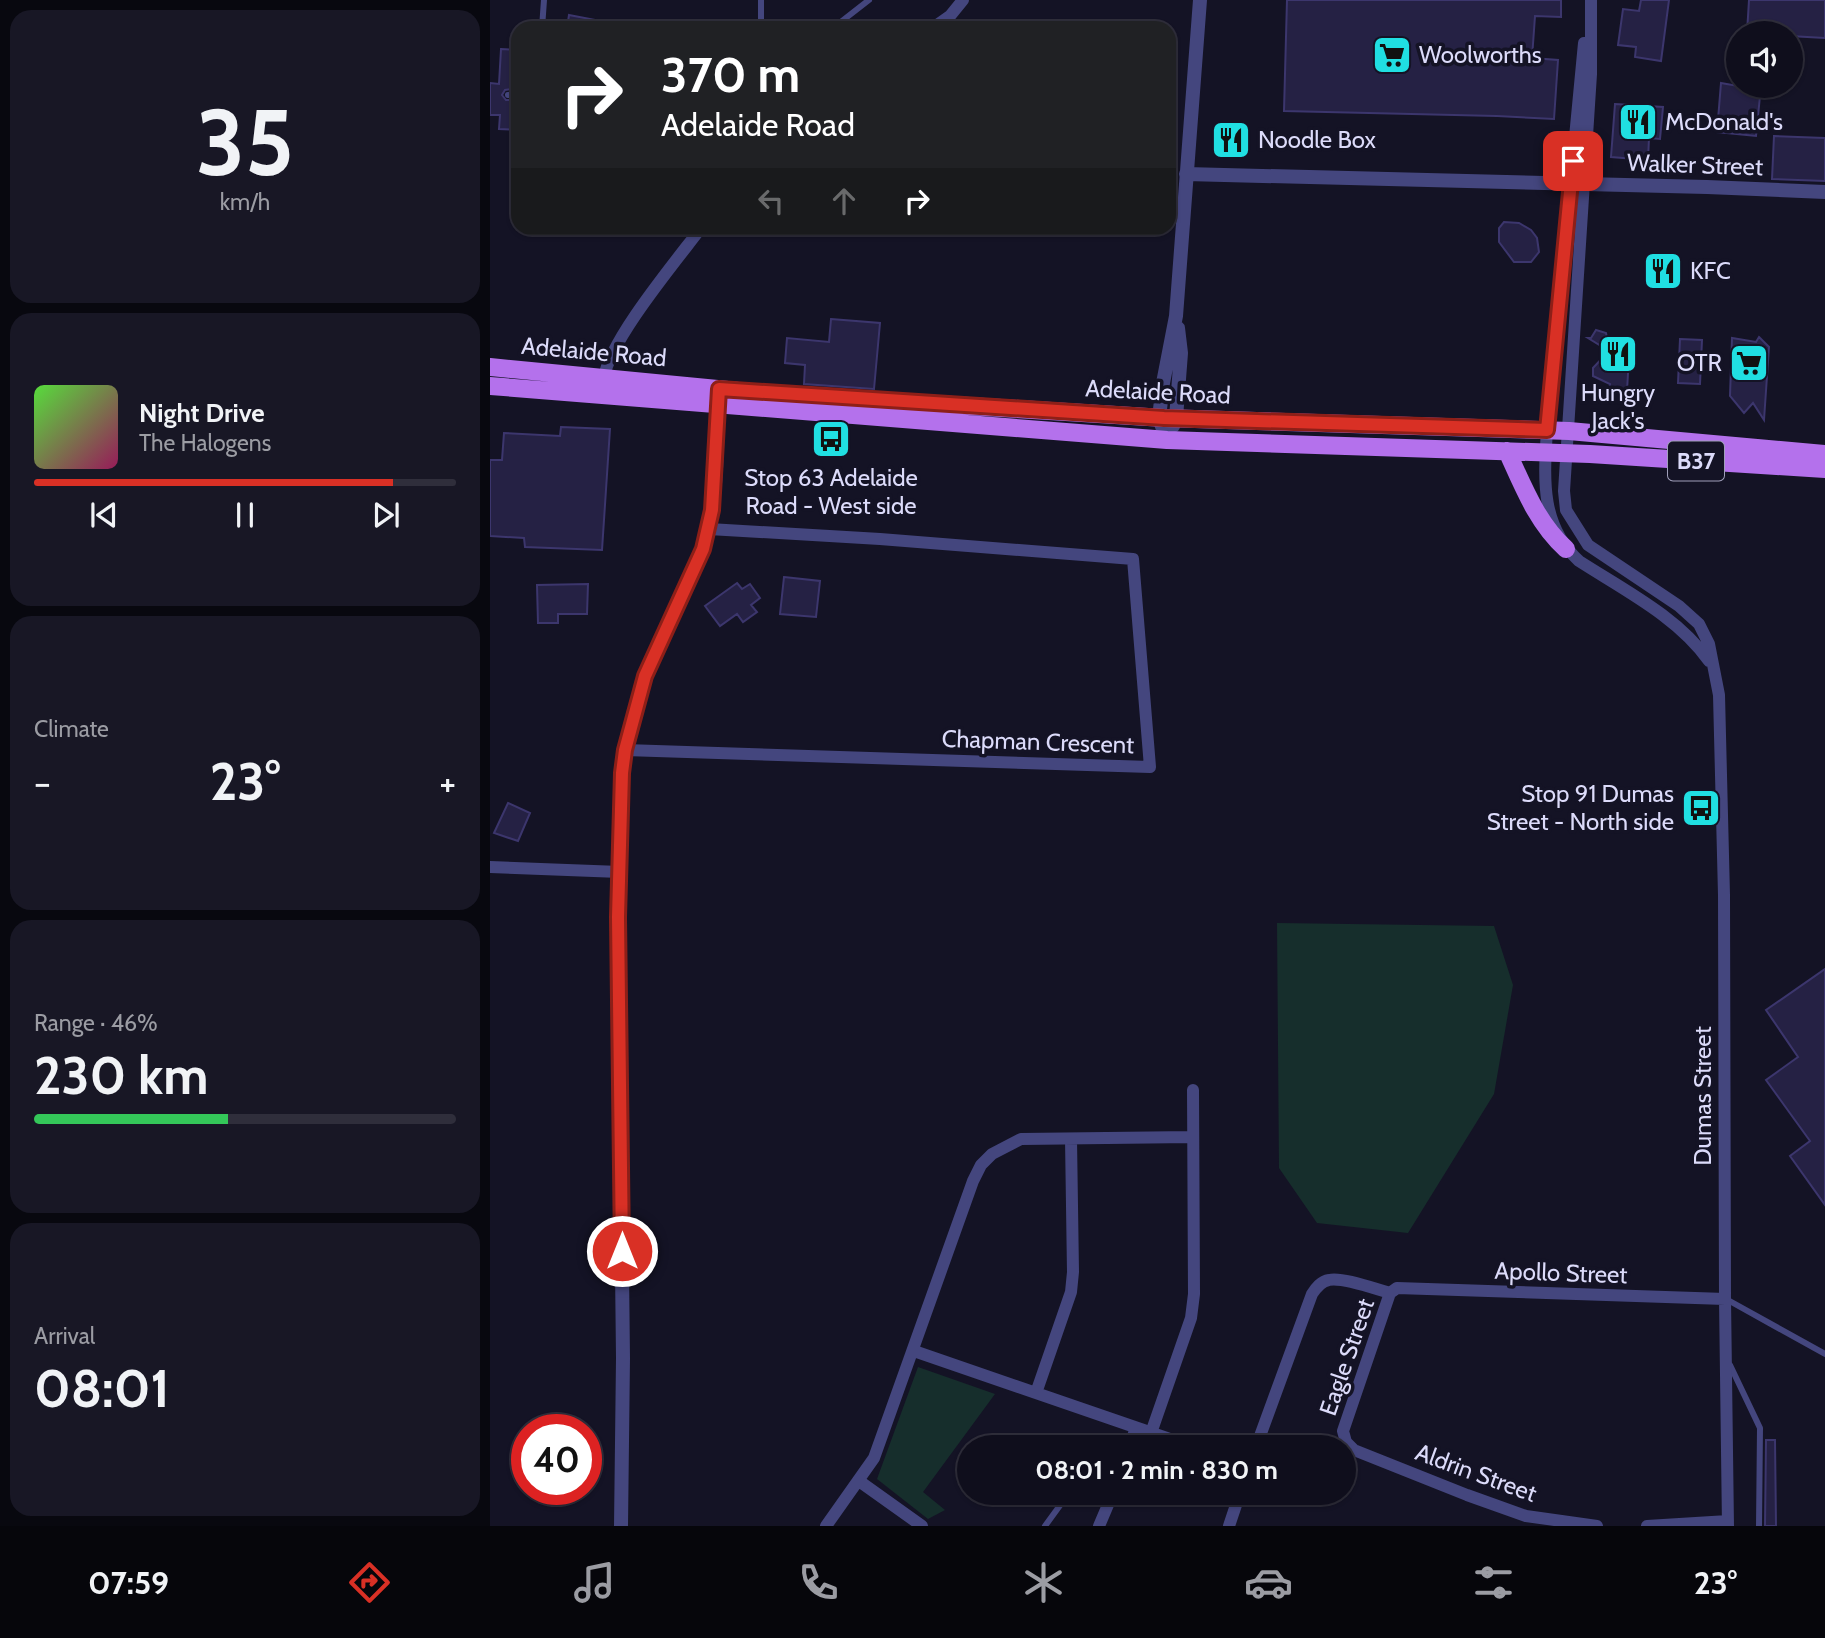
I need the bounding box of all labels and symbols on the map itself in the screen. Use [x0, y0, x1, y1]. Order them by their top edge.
supermarket icon: Woolworths [1371, 34, 1413, 76]
place label: Woolworths [1419, 40, 1542, 69]
restaurant icon: McDonald's [1617, 101, 1659, 143]
place label: McDonald's [1665, 107, 1783, 136]
restaurant icon: Noodle Box [1210, 119, 1252, 161]
place label: Noodle Box [1258, 125, 1377, 154]
pin [1543, 131, 1603, 191]
street label: Walker Street [1626, 148, 1764, 181]
restaurant icon: KFC [1642, 250, 1684, 292]
place label: KFC [1690, 256, 1731, 285]
street label: Adelaide Road [520, 331, 668, 372]
restaurant icon: Hungry Jack's [1597, 333, 1639, 375]
supermarket icon: OTR [1728, 342, 1770, 384]
place label: OTR [1677, 348, 1723, 377]
street label: Adelaide Road [1085, 373, 1231, 410]
place label: Hungry Jack's [1581, 378, 1655, 435]
bus stop icon: Stop 63 Adelaide Road - West side [810, 418, 852, 460]
road number: B37 [1668, 442, 1724, 481]
place label: Stop 63 Adelaide Road - West side [744, 463, 918, 520]
street label: Chapman Crescent [941, 724, 1135, 759]
place label: Stop 91 Dumas Street - North side [1487, 779, 1674, 836]
bus stop icon: Stop 91 Dumas Street - North side [1680, 787, 1722, 829]
street label: Dumas Street [1688, 1026, 1717, 1166]
position arrow [585, 1214, 659, 1288]
street label: Apollo Street [1494, 1256, 1628, 1289]
street label: Eagle Street [1313, 1295, 1380, 1419]
speed limit sign: 40 [511, 1414, 602, 1505]
street label: Aldrin Street [1412, 1437, 1541, 1508]

